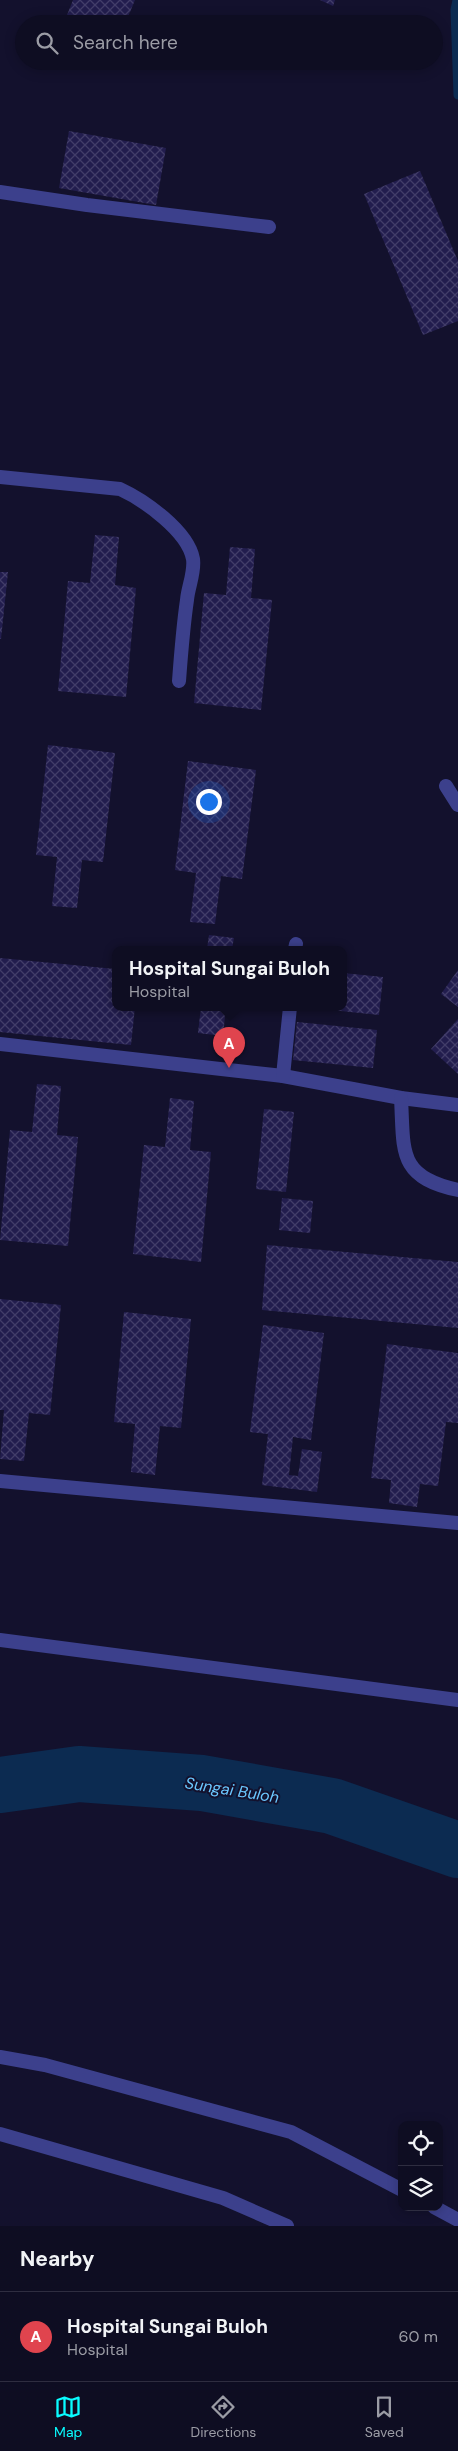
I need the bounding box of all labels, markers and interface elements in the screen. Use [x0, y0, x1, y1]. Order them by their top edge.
search box [15, 15, 443, 70]
icon: search [33, 29, 61, 57]
text: Search here [73, 30, 178, 55]
your location [196, 789, 222, 815]
popup [112, 946, 347, 1011]
text: Hospital Sungai Buloh [129, 956, 330, 981]
text: Hospital [129, 981, 190, 1002]
pin: A [213, 1027, 245, 1068]
water label: Sungai Buloh [183, 1772, 281, 1808]
map controls [398, 2121, 443, 2211]
button: locate [398, 2121, 443, 2166]
button: layers [398, 2166, 443, 2211]
text: Nearby [20, 2245, 94, 2273]
text: Hospital Sungai Buloh [67, 2314, 268, 2339]
text: A [30, 2326, 42, 2347]
text: 60 m [398, 2326, 438, 2347]
text: Hospital [67, 2339, 128, 2360]
tab: Map [54, 2393, 82, 2441]
tab: Directions [191, 2393, 256, 2441]
tab: Saved [365, 2393, 404, 2441]

